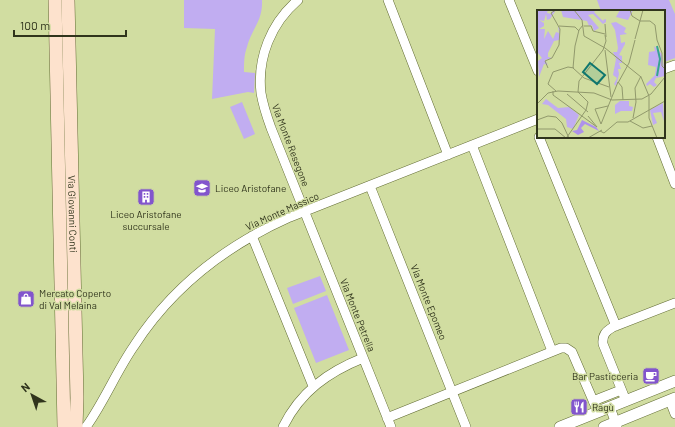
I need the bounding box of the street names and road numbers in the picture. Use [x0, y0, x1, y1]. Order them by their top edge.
street label: Via Monte Resegone [270, 102, 312, 188]
street label: Via Giovanni Conti [66, 175, 80, 253]
street label: Via Monte Massico [243, 189, 321, 233]
street label: Via Monte Epomeo [408, 263, 450, 341]
street label: Via Monte Petrella [338, 277, 378, 353]

